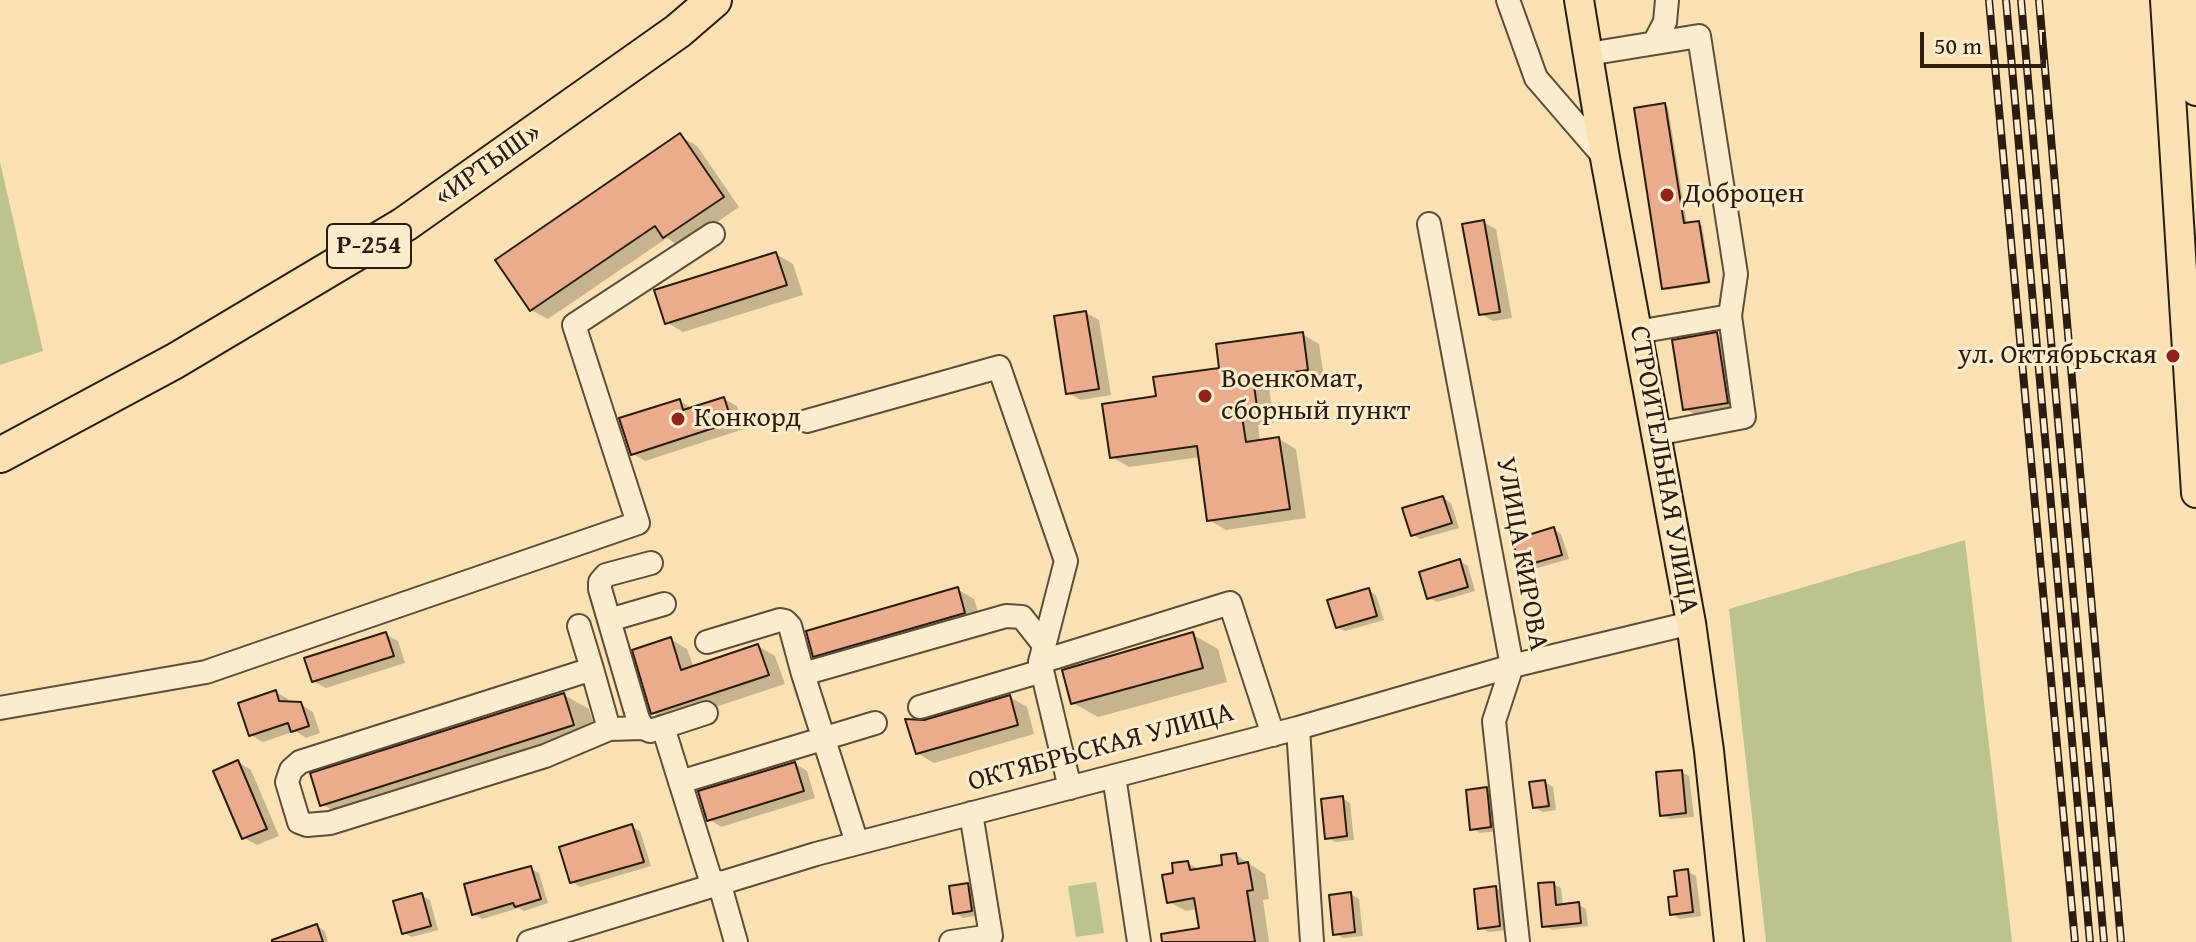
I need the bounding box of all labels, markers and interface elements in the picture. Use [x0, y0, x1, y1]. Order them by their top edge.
scale bar [1924, 16, 2050, 66]
text: 50 m [1934, 28, 1982, 63]
street label: «ИРТЫШ» [428, 116, 548, 214]
place label: Доброцен [1683, 178, 1804, 212]
marker: Доброцен [1658, 186, 1676, 204]
road number: Р-254 [327, 224, 411, 268]
street label: СТРОИТЕЛЬНАЯ УЛИЦА [1621, 323, 1705, 617]
place label: ул. Октябрьская [1958, 339, 2157, 373]
marker: ул. Октябрьская [2164, 347, 2182, 365]
place label: Военкомат, сборный пункт [1221, 363, 1410, 429]
marker: Военкомат, сборный пункт [1196, 387, 1214, 405]
place label: Конкорд [694, 402, 801, 436]
marker: Конкорд [669, 410, 687, 428]
street label: УЛИЦА КИРОВА [1487, 455, 1555, 653]
street label: ОКТЯБРЬСКАЯ УЛИЦА [965, 696, 1237, 800]

